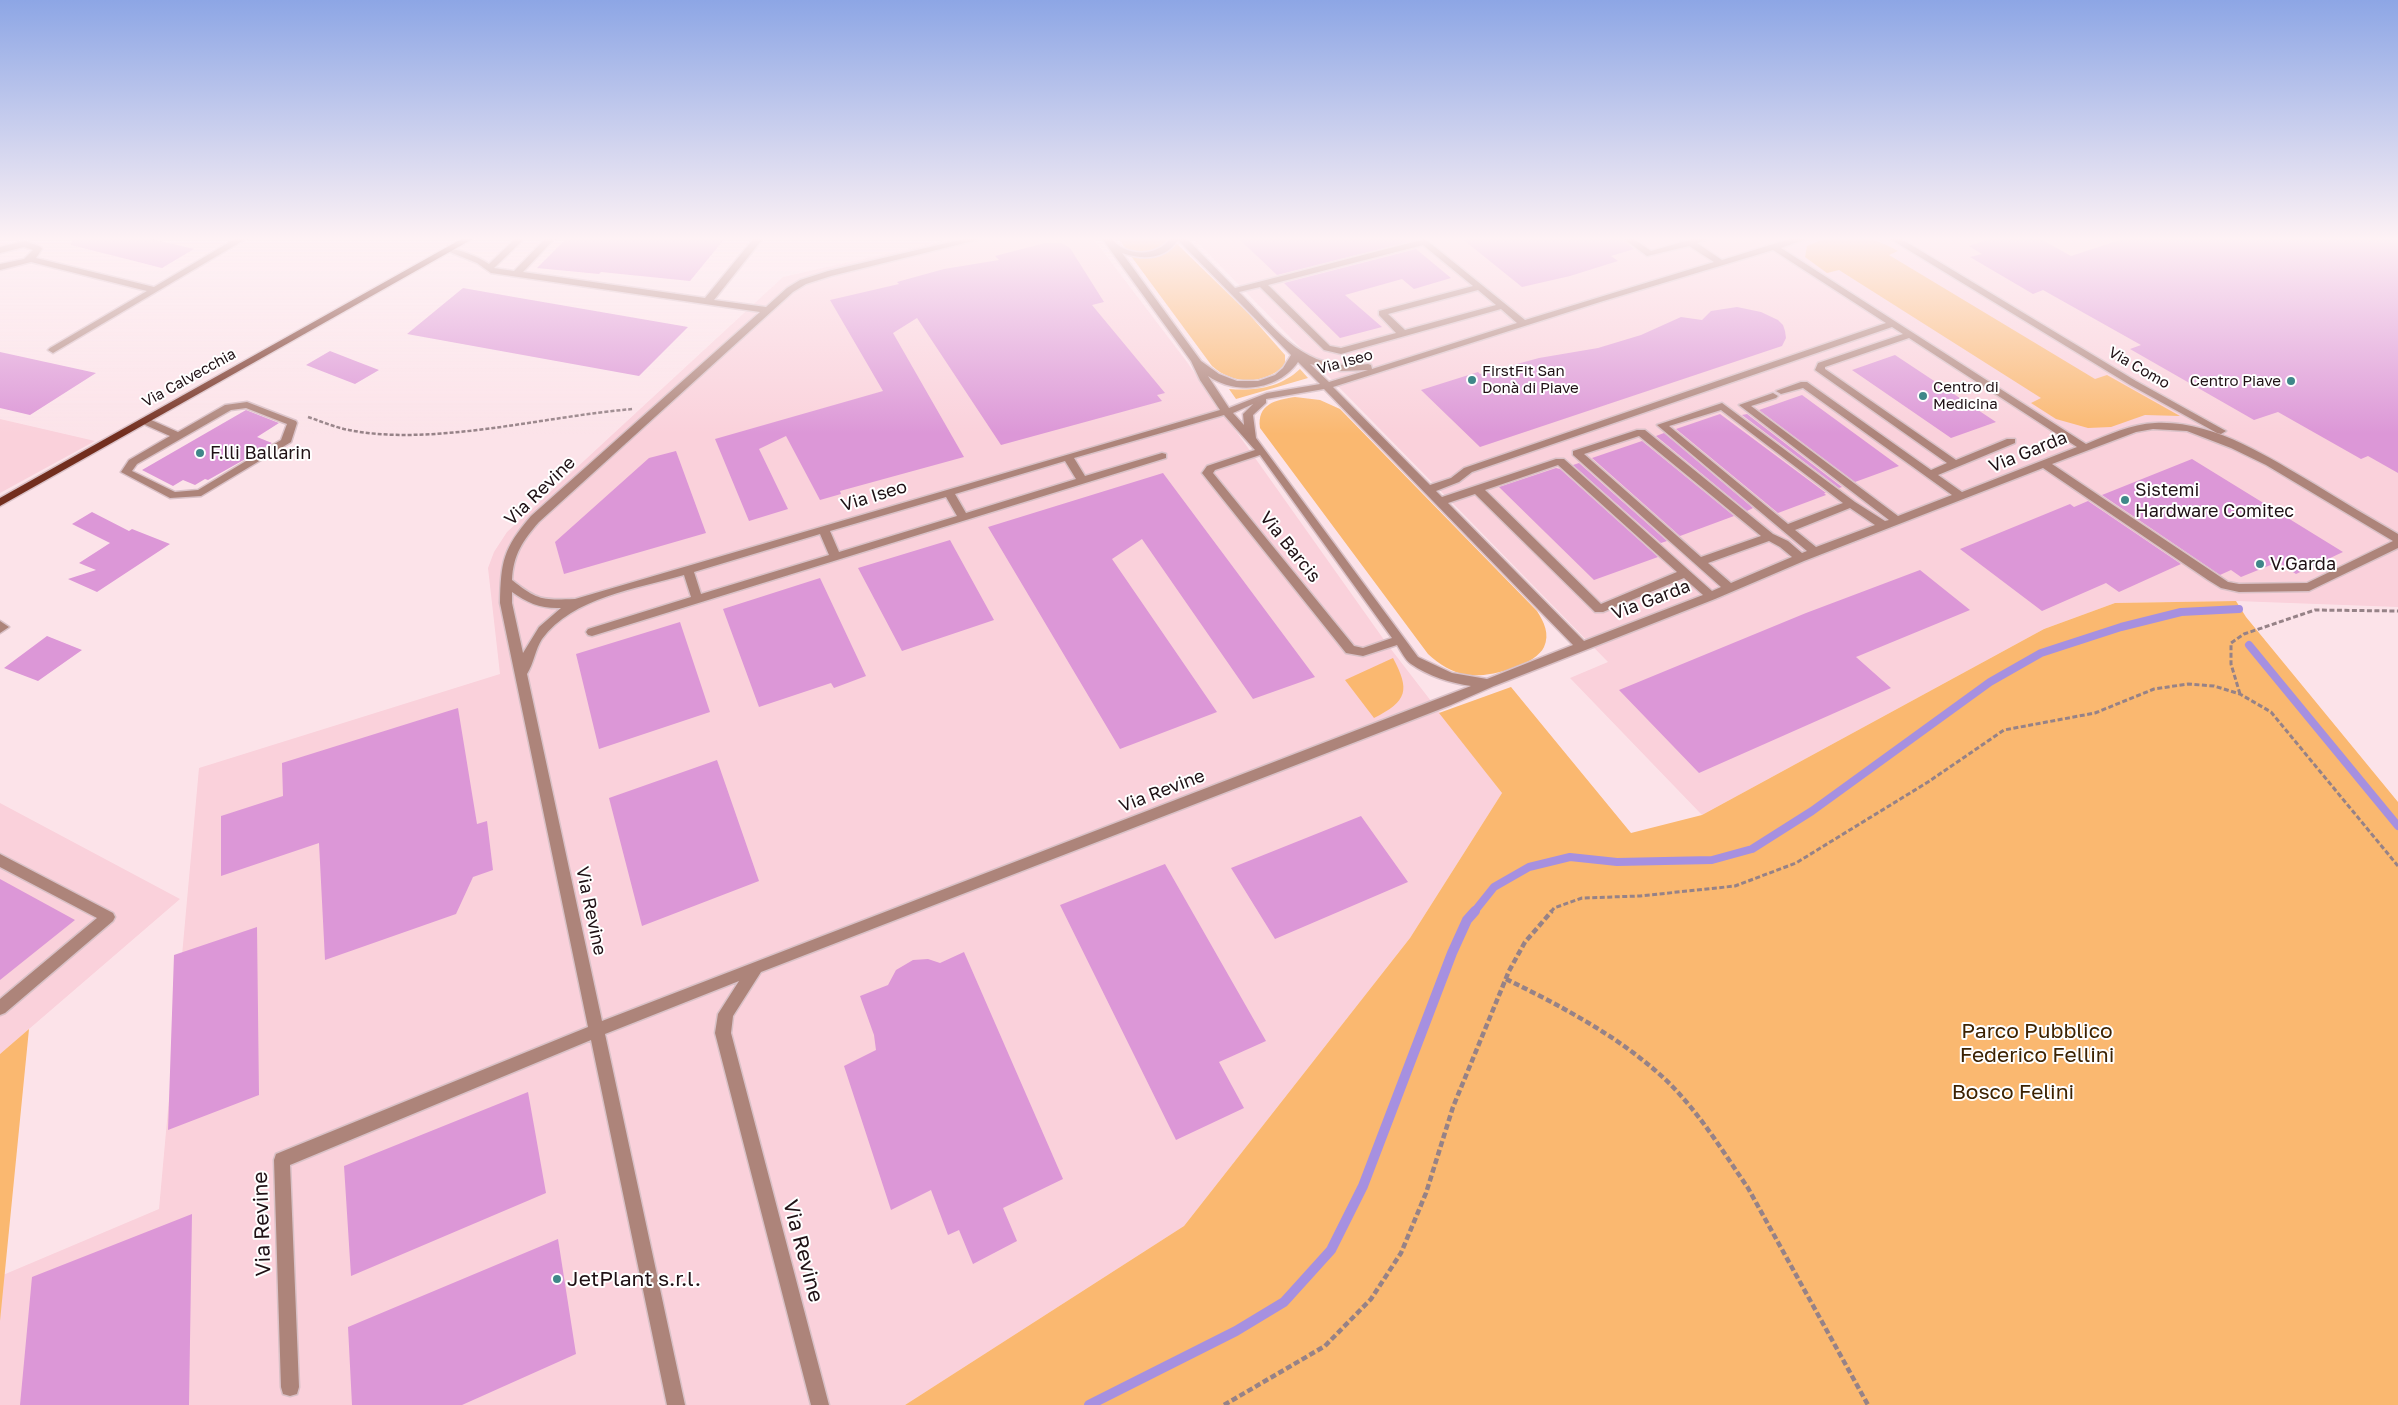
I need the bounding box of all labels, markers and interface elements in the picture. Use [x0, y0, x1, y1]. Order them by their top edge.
street label: Via Como [2105, 343, 2173, 393]
street label: Via Calvecchia [139, 345, 239, 411]
street label: Via Iseo [1315, 346, 1375, 378]
place label: FirstFit San Donà di Piave [1482, 362, 1579, 397]
place label: Centro Piave [2190, 372, 2281, 390]
marker: FirstFit San Donà di Piave [1466, 374, 1478, 386]
marker: Centro Piave [2285, 375, 2297, 387]
place label: Centro di Medicina [1933, 378, 1999, 413]
marker: Centro di Medicina [1917, 390, 1929, 402]
street label: Via Garda [1986, 427, 2070, 477]
place label: F.lli Ballarin [210, 442, 311, 464]
marker: F.lli Ballarin [194, 447, 206, 459]
street label: Via Revine [500, 452, 580, 530]
street label: Via Iseo [838, 476, 910, 516]
place label: Sistemi Hardware Comitec [2135, 479, 2294, 522]
marker: Sistemi Hardware Comitec [2119, 494, 2131, 506]
street label: Via Barcis [1255, 507, 1325, 587]
place label: V.Garda [2270, 553, 2336, 575]
marker: V.Garda [2254, 558, 2266, 570]
street label: Via Garda [1609, 575, 1693, 625]
street label: Via Revine [1116, 765, 1208, 817]
street label: Via Revine [571, 865, 611, 957]
park label: Parco Pubblico Federico Fellini [1960, 1018, 2114, 1068]
park label: Bosco Felini [1952, 1079, 2074, 1105]
street label: Via Revine [248, 1171, 276, 1277]
street label: Via Revine [777, 1197, 829, 1305]
place label: JetPlant s.r.l. [567, 1266, 701, 1292]
marker: JetPlant s.r.l. [551, 1273, 563, 1285]

